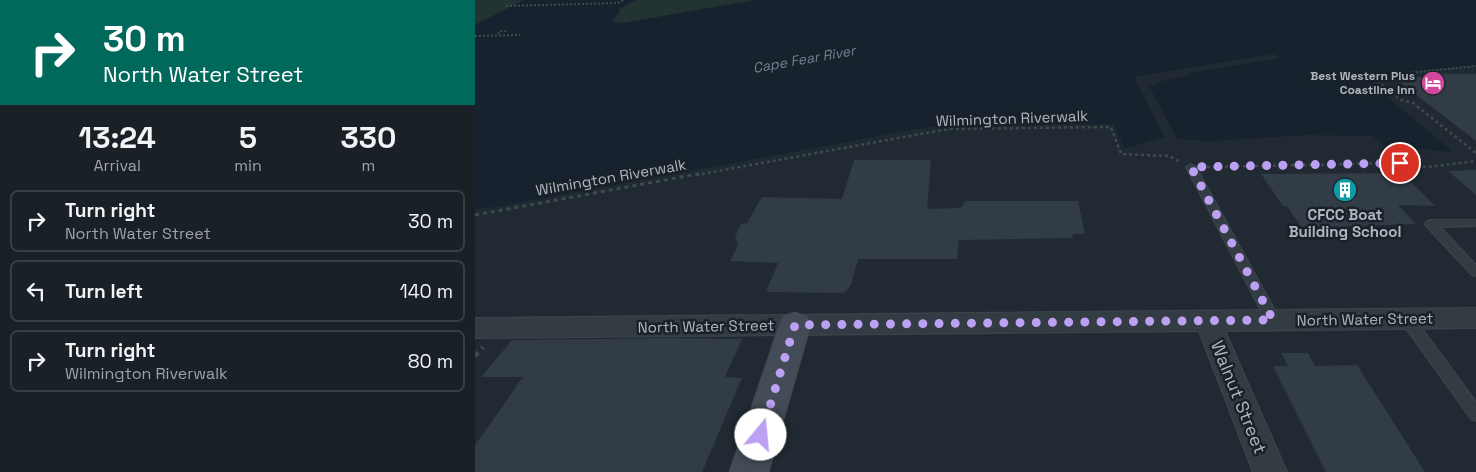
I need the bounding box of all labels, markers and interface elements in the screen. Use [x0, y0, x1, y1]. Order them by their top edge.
text: 30 m [103, 17, 186, 61]
icon: right [20, 20, 85, 85]
water label: Cape Fear River [751, 41, 858, 77]
text: North Water Street [103, 60, 304, 88]
place label: Best Western Plus Coastline Inn [1310, 68, 1415, 98]
hotel icon: Best Western Plus Coastline Inn [1420, 70, 1446, 96]
street label: Wilmington Riverwalk [935, 106, 1089, 130]
text: 13:24 [79, 118, 156, 157]
text: 5 [239, 118, 257, 157]
text: 330 [340, 118, 396, 157]
pin [1379, 142, 1421, 184]
icon: arrive [1386, 149, 1414, 177]
street label: Wilmington Riverwalk [534, 154, 688, 200]
text: Arrival [93, 155, 141, 176]
text: min [234, 155, 262, 176]
text: m [362, 155, 375, 176]
building icon: CFCC Boat Building School [1332, 177, 1358, 203]
text: Turn right [65, 198, 155, 223]
place label: CFCC Boat Building School [1289, 205, 1401, 241]
icon: right [22, 207, 50, 235]
text: 30 m [408, 209, 453, 234]
text: North Water Street [65, 223, 211, 244]
icon: left [22, 277, 50, 305]
text: Turn left [65, 279, 143, 304]
text: 140 m [400, 279, 453, 304]
street label: North Water Street [1296, 308, 1434, 330]
street label: North Water Street [637, 315, 775, 337]
street label: Walnut Street [1206, 337, 1272, 457]
text: Turn right [65, 338, 155, 363]
icon: right [22, 347, 50, 375]
text: 80 m [408, 349, 453, 374]
text: Wilmington Riverwalk [65, 363, 228, 384]
position arrow [734, 408, 786, 460]

